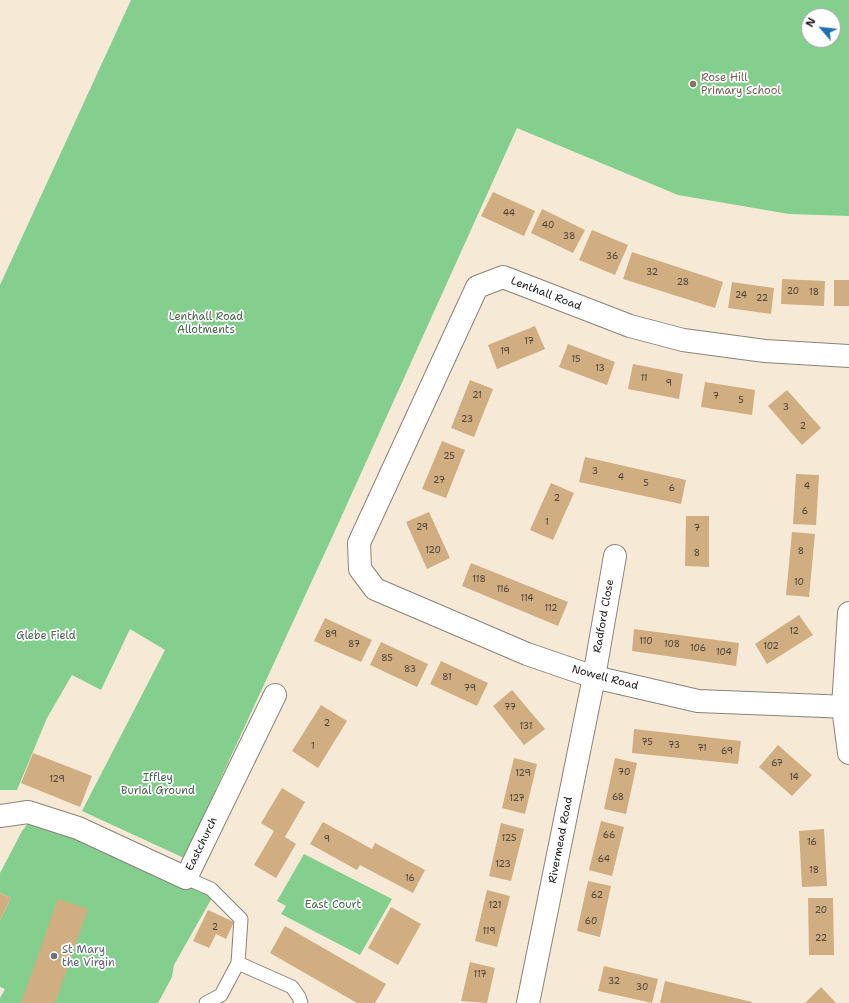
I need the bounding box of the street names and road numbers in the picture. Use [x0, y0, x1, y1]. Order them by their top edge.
street label: Lenthall Road [509, 274, 583, 314]
street label: Radford Close [591, 578, 617, 654]
street label: Nowell Road [570, 663, 640, 693]
street label: Rivermead Road [546, 796, 576, 884]
street label: Eastchurch [183, 815, 221, 873]

